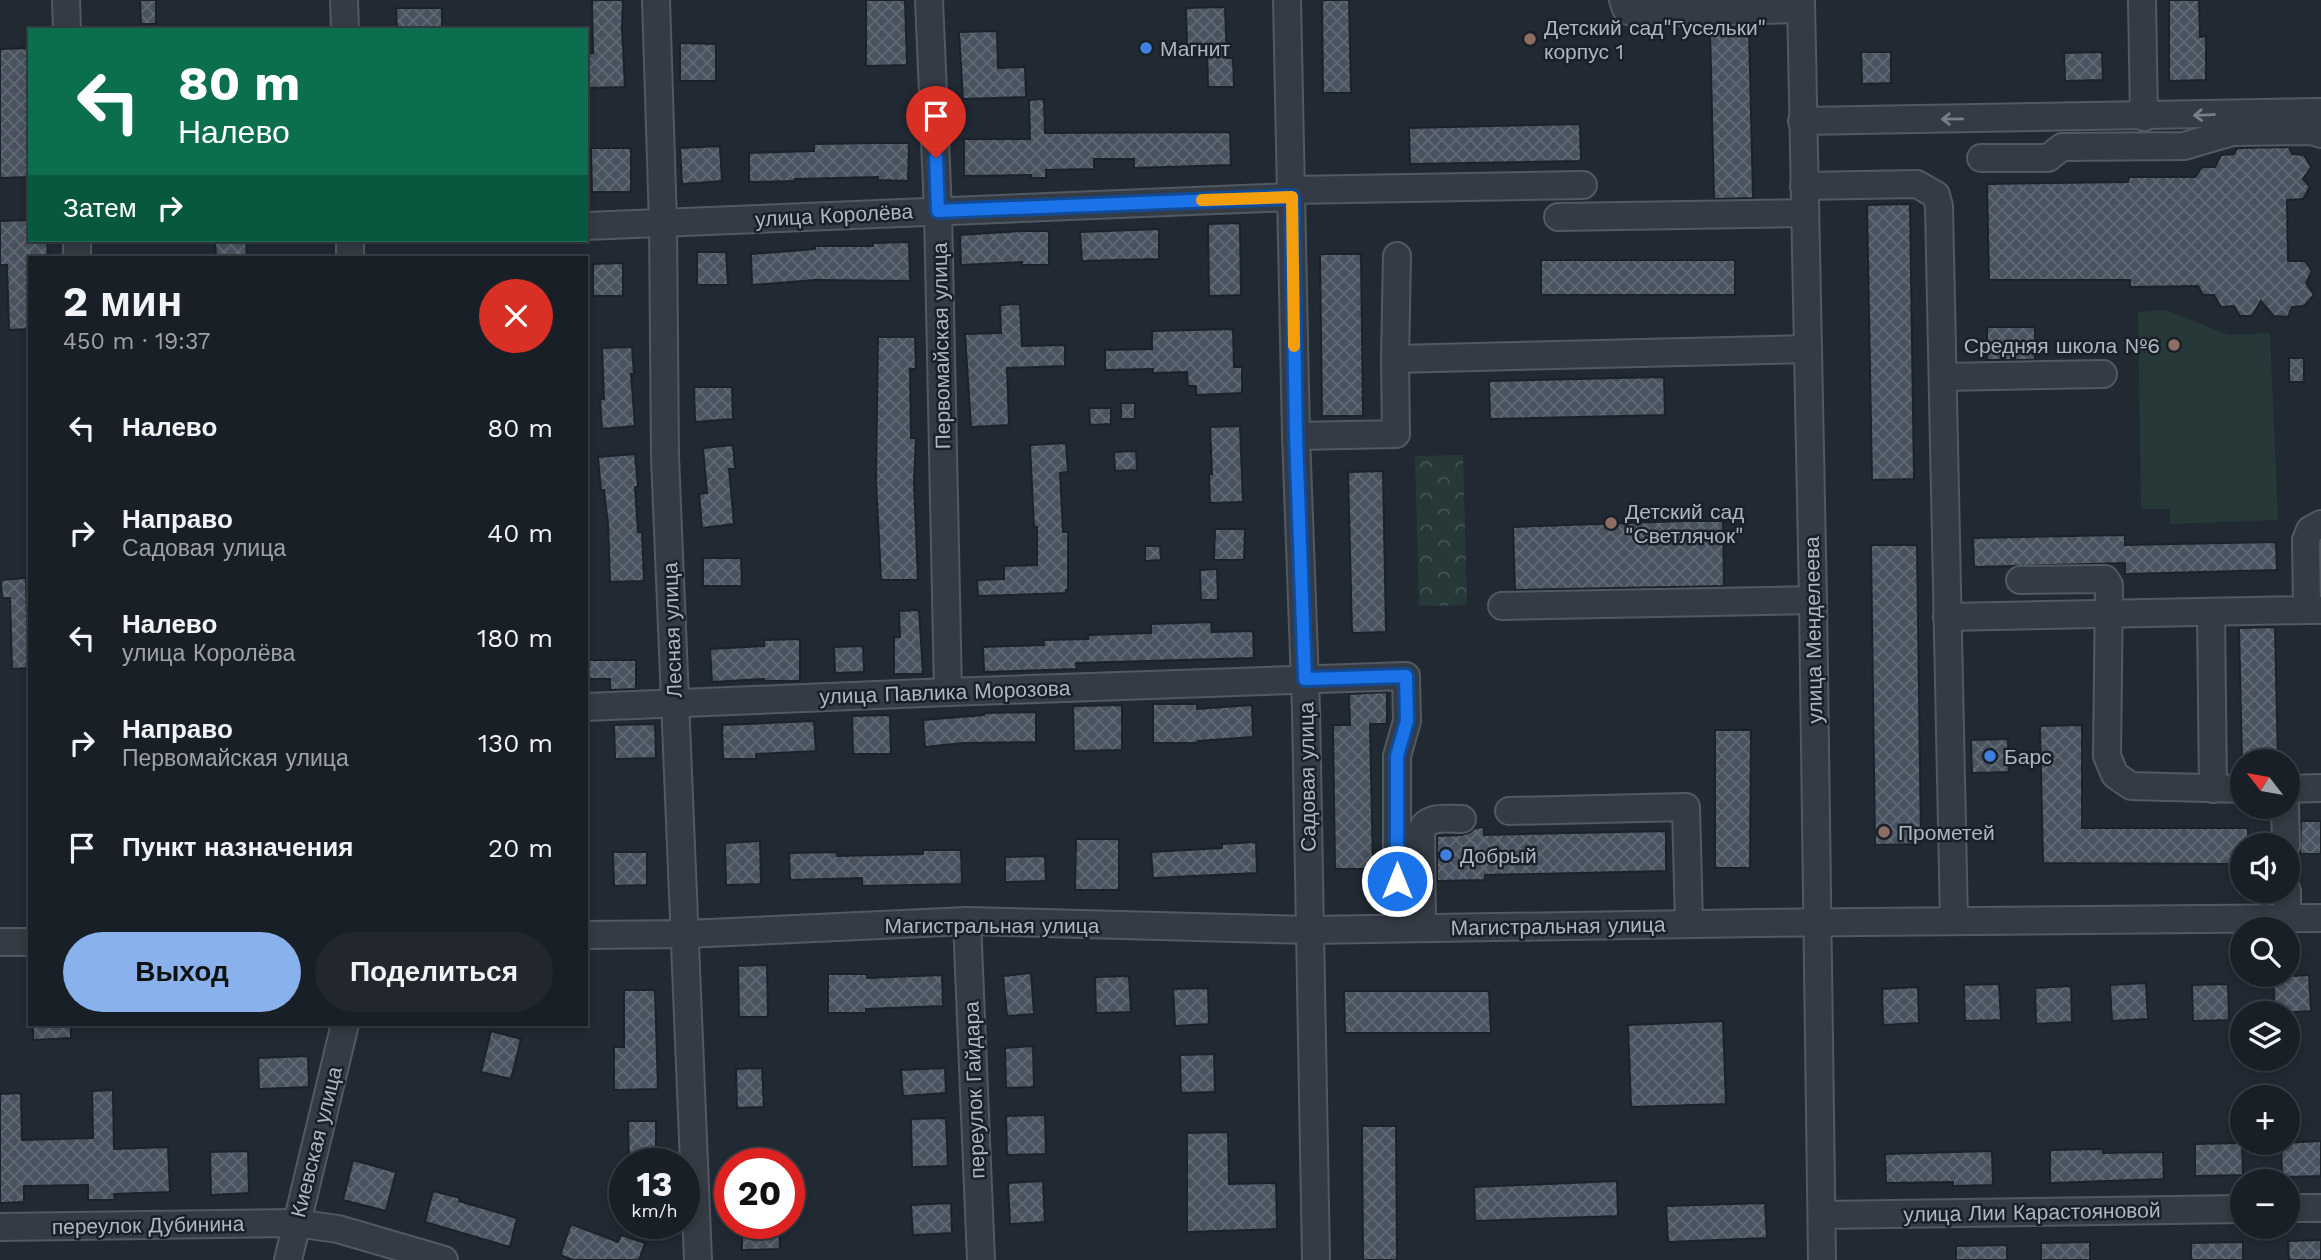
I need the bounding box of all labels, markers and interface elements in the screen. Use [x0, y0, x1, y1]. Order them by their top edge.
place label: Детский сад"Гусельки" корпус 1 [1544, 15, 1766, 64]
marker: Детский сад"Гусельки" корпус 1 [1522, 31, 1538, 47]
place label: Магнит [1160, 36, 1230, 61]
marker: Магнит [1138, 40, 1154, 56]
text: 80 m [178, 54, 300, 112]
icon: left [63, 56, 154, 147]
pin [906, 86, 966, 158]
icon: arrive [917, 97, 955, 135]
one-way arrow [2193, 109, 2216, 122]
text: Налево [178, 113, 290, 151]
one-way arrow [1941, 113, 1964, 126]
icon: right [151, 189, 189, 227]
text: Затем [63, 193, 137, 223]
street label: улица Королёва [754, 198, 914, 232]
street label: Первомайская улица [927, 242, 955, 450]
text: 2 мин [63, 277, 182, 326]
button: close [479, 279, 553, 353]
text: 450 m · 19:37 [63, 328, 210, 355]
place label: Средняя школа №6 [1964, 333, 2160, 358]
marker: Средняя школа №6 [2166, 337, 2182, 353]
icon: left [63, 409, 101, 447]
text: Налево [122, 412, 217, 442]
text: 80 m [487, 413, 553, 443]
place label: Детский сад "Светлячок" [1625, 499, 1744, 548]
text: Направо [122, 504, 233, 534]
icon: right [63, 514, 101, 552]
marker: Детский сад "Светлячок" [1603, 515, 1619, 531]
text: 40 m [487, 518, 553, 548]
text: Садовая улица [122, 535, 286, 562]
street label: улица Менделеева [1799, 536, 1827, 724]
street label: Лесная улица [657, 562, 687, 698]
text: Налево [122, 609, 217, 639]
icon: left [63, 619, 101, 657]
text: 180 m [477, 623, 553, 653]
text: улица Королёва [122, 640, 295, 667]
street label: улица Павлика Морозова [819, 675, 1071, 709]
street label: Садовая улица [1293, 702, 1321, 852]
text: Направо [122, 714, 233, 744]
icon: right [63, 724, 101, 762]
text: 130 m [478, 728, 553, 758]
place label: Барс [2004, 744, 2052, 769]
text: Первомайская улица [122, 745, 349, 772]
marker: Барс [1982, 748, 1998, 764]
north arrow [2230, 749, 2300, 819]
map controls [2230, 749, 2300, 1239]
place label: Прометей [1898, 820, 1995, 845]
marker: Прометей [1876, 824, 1892, 840]
icon: arrive [63, 829, 101, 867]
text: Пункт назначения [122, 832, 353, 862]
text: 20 m [488, 833, 553, 863]
button: sound [2230, 833, 2300, 903]
place label: Добрый [1460, 843, 1537, 868]
position arrow [1360, 844, 1434, 918]
marker: Добрый [1438, 847, 1454, 863]
street label: Магистральная улица [1450, 912, 1666, 940]
street label: Магистральная улица [884, 913, 1100, 938]
button: search [2230, 917, 2300, 987]
button: Выход [63, 932, 301, 1012]
button: Поделиться [315, 932, 553, 1012]
street label: переулок Гайдара [958, 1000, 990, 1179]
button: layers [2230, 1001, 2300, 1071]
street label: Киевская улица [285, 1064, 347, 1220]
button: + [2230, 1085, 2300, 1155]
speed limit sign: 20 [714, 1148, 805, 1239]
text: 13 [637, 1163, 672, 1205]
button: − [2230, 1169, 2300, 1239]
street label: улица Лии Карастояновой [1903, 1197, 2161, 1227]
text: km/h [631, 1200, 678, 1221]
street label: переулок Дубинина [52, 1211, 245, 1239]

